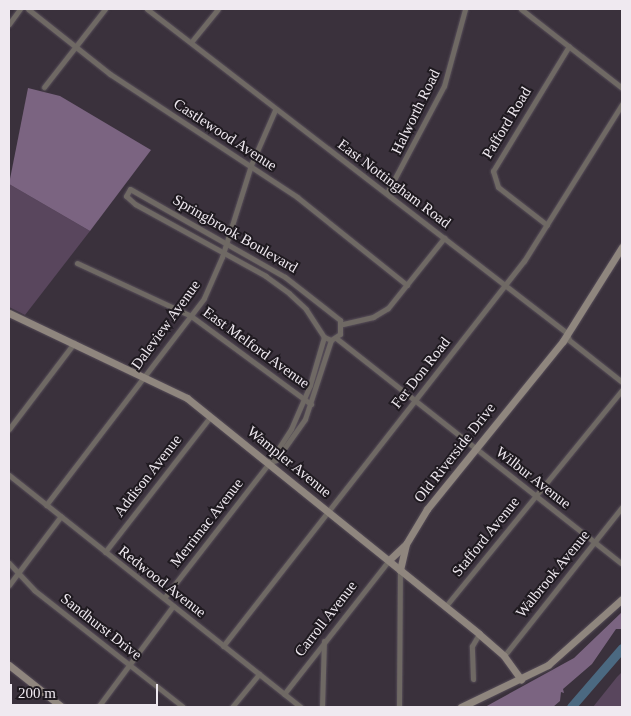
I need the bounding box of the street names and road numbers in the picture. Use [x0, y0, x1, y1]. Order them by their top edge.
street label: Halworth Road [388, 67, 444, 157]
street label: Pafford Road [479, 84, 535, 162]
street label: Castlewood Avenue [170, 95, 280, 175]
street label: East Nottingham Road [334, 136, 454, 232]
street label: Springbrook Boulevard [169, 191, 301, 277]
street label: Daleview Avenue [127, 277, 205, 373]
street label: East Melford Avenue [199, 303, 313, 393]
street label: Fer Don Road [388, 334, 454, 412]
street label: Old Riverside Drive [410, 400, 500, 506]
street label: Wampler Avenue [243, 422, 335, 502]
street label: Addison Avenue [110, 431, 186, 521]
street label: Wilbur Avenue [492, 443, 574, 513]
street label: Merrimac Avenue [167, 475, 247, 571]
street label: Stafford Avenue [448, 493, 524, 581]
street label: Walbrook Avenue [512, 526, 594, 622]
street label: Redwood Avenue [114, 542, 210, 622]
street label: Carroll Avenue [291, 577, 361, 661]
street label: Sandhurst Drive [57, 590, 145, 664]

